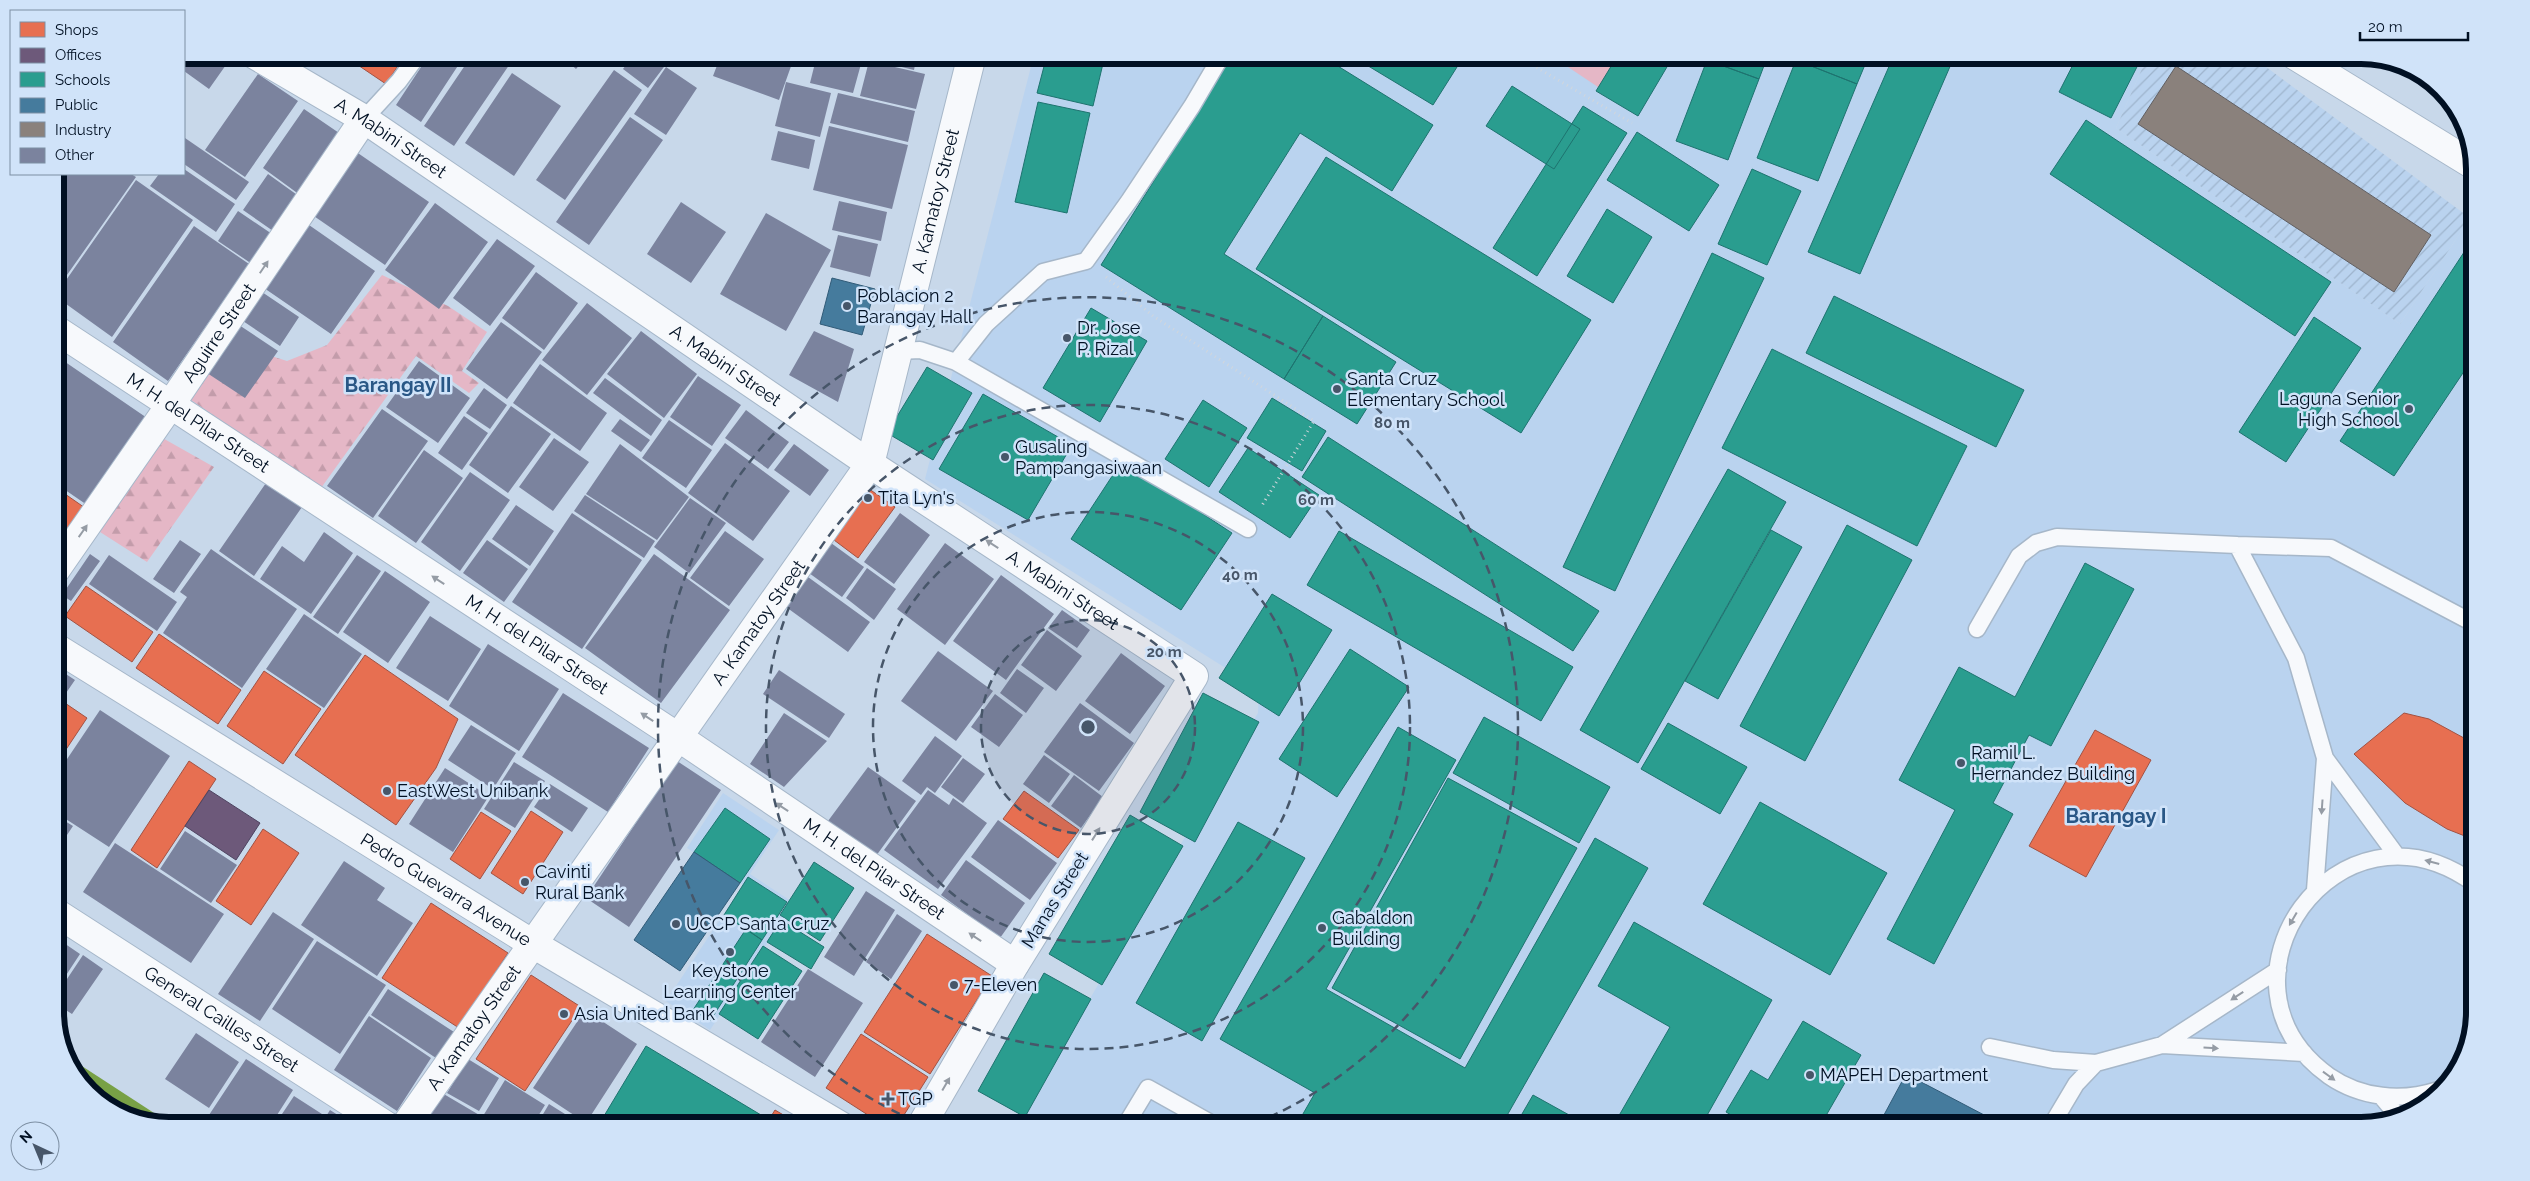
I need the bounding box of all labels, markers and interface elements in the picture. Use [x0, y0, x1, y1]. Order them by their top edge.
legend [10, 10, 185, 175]
scale bar [2360, 10, 2468, 42]
text: 20 m [2368, 18, 2403, 36]
text: Shops [55, 21, 98, 39]
text: Offices [55, 46, 102, 64]
text: Schools [55, 71, 110, 89]
street label: A. Mabini Street [331, 93, 451, 182]
text: Public [55, 96, 98, 114]
text: Industry [55, 121, 111, 139]
street label: A. Kamatoy Street [907, 127, 963, 275]
text: Other [55, 146, 95, 164]
one-way arrow [259, 261, 269, 274]
street label: Aguirre Street [178, 279, 260, 386]
place label: Poblacion 2 Barangay Hall [857, 285, 973, 327]
marker: Poblacion 2 Barangay Hall [841, 300, 853, 312]
place label: Dr. Jose P. Rizal [1077, 317, 1141, 359]
street label: A. Mabini Street [666, 320, 785, 410]
marker: Dr. Jose P. Rizal [1061, 332, 1073, 344]
street label: M. H. del Pilar Street [123, 368, 274, 477]
place label: Santa Cruz Elementary School [1347, 368, 1505, 410]
district label: Barangay II [345, 373, 451, 397]
marker: Santa Cruz Elementary School [1331, 383, 1343, 395]
place label: Laguna Senior High School [2279, 388, 2400, 430]
marker: Laguna Senior High School [2403, 403, 2415, 415]
text: 80 m [1374, 414, 1410, 432]
place label: Gusaling Pampangasiwaan [1015, 436, 1162, 478]
marker: Gusaling Pampangasiwaan [999, 451, 1011, 463]
place label: Tita Lyn's [878, 487, 955, 508]
text: 60 m [1298, 491, 1334, 509]
marker: Tita Lyn's [862, 492, 874, 504]
one-way arrow [78, 524, 88, 538]
one-way arrow [986, 539, 999, 548]
street label: A. Mabini Street [1003, 545, 1123, 634]
street label: A. Kamatoy Street [707, 556, 809, 689]
text: 40 m [1222, 566, 1258, 584]
one-way arrow [431, 575, 445, 585]
street label: M. H. del Pilar Street [462, 590, 612, 698]
text: 20 m [1146, 643, 1182, 661]
one-way arrow [640, 712, 653, 722]
centre of rings [1079, 718, 1097, 736]
place label: Ramil L. Hernandez Building [1971, 742, 2135, 784]
marker: Ramil L. Hernandez Building [1955, 757, 1967, 769]
place label: EastWest Unibank [397, 780, 549, 801]
marker: EastWest Unibank [381, 785, 393, 797]
one-way arrow [2317, 799, 2325, 815]
one-way arrow [775, 803, 789, 812]
district label: Barangay I [2065, 804, 2167, 828]
street label: M. H. del Pilar Street [799, 813, 949, 924]
one-way arrow [1092, 827, 1101, 840]
street label: Pedro Guevarra Avenue [357, 828, 536, 950]
street label: Manas Street [1017, 848, 1092, 952]
one-way arrow [2424, 857, 2439, 865]
place label: Cavinti Rural Bank [535, 861, 625, 903]
marker: Cavinti Rural Bank [519, 876, 531, 888]
place label: Gabaldon Building [1332, 907, 1413, 949]
place label: UCCP Santa Cruz [686, 913, 829, 934]
one-way arrow [2289, 913, 2298, 926]
marker: UCCP Santa Cruz [670, 918, 682, 930]
marker: Gabaldon Building [1316, 922, 1328, 934]
one-way arrow [968, 932, 981, 942]
marker: Keystone Learning Center [724, 946, 736, 958]
place label: Keystone Learning Center [663, 960, 798, 1002]
street label: General Cailles Street [141, 961, 303, 1076]
street label: A. Kamatoy Street [422, 961, 525, 1094]
place label: 7-Eleven [964, 974, 1037, 995]
marker: 7-Eleven [948, 979, 960, 991]
one-way arrow [2231, 992, 2244, 1001]
place label: Asia United Bank [574, 1003, 715, 1024]
marker: Asia United Bank [558, 1008, 570, 1020]
one-way arrow [2203, 1045, 2219, 1053]
place label: MAPEH Department [1820, 1064, 1988, 1085]
marker: MAPEH Department [1804, 1069, 1816, 1081]
one-way arrow [2322, 1071, 2336, 1081]
one-way arrow [941, 1077, 950, 1090]
place label: TGP [898, 1088, 933, 1109]
marker: TGP [882, 1093, 894, 1105]
north arrow [10, 1121, 60, 1171]
text: N [17, 1127, 35, 1146]

